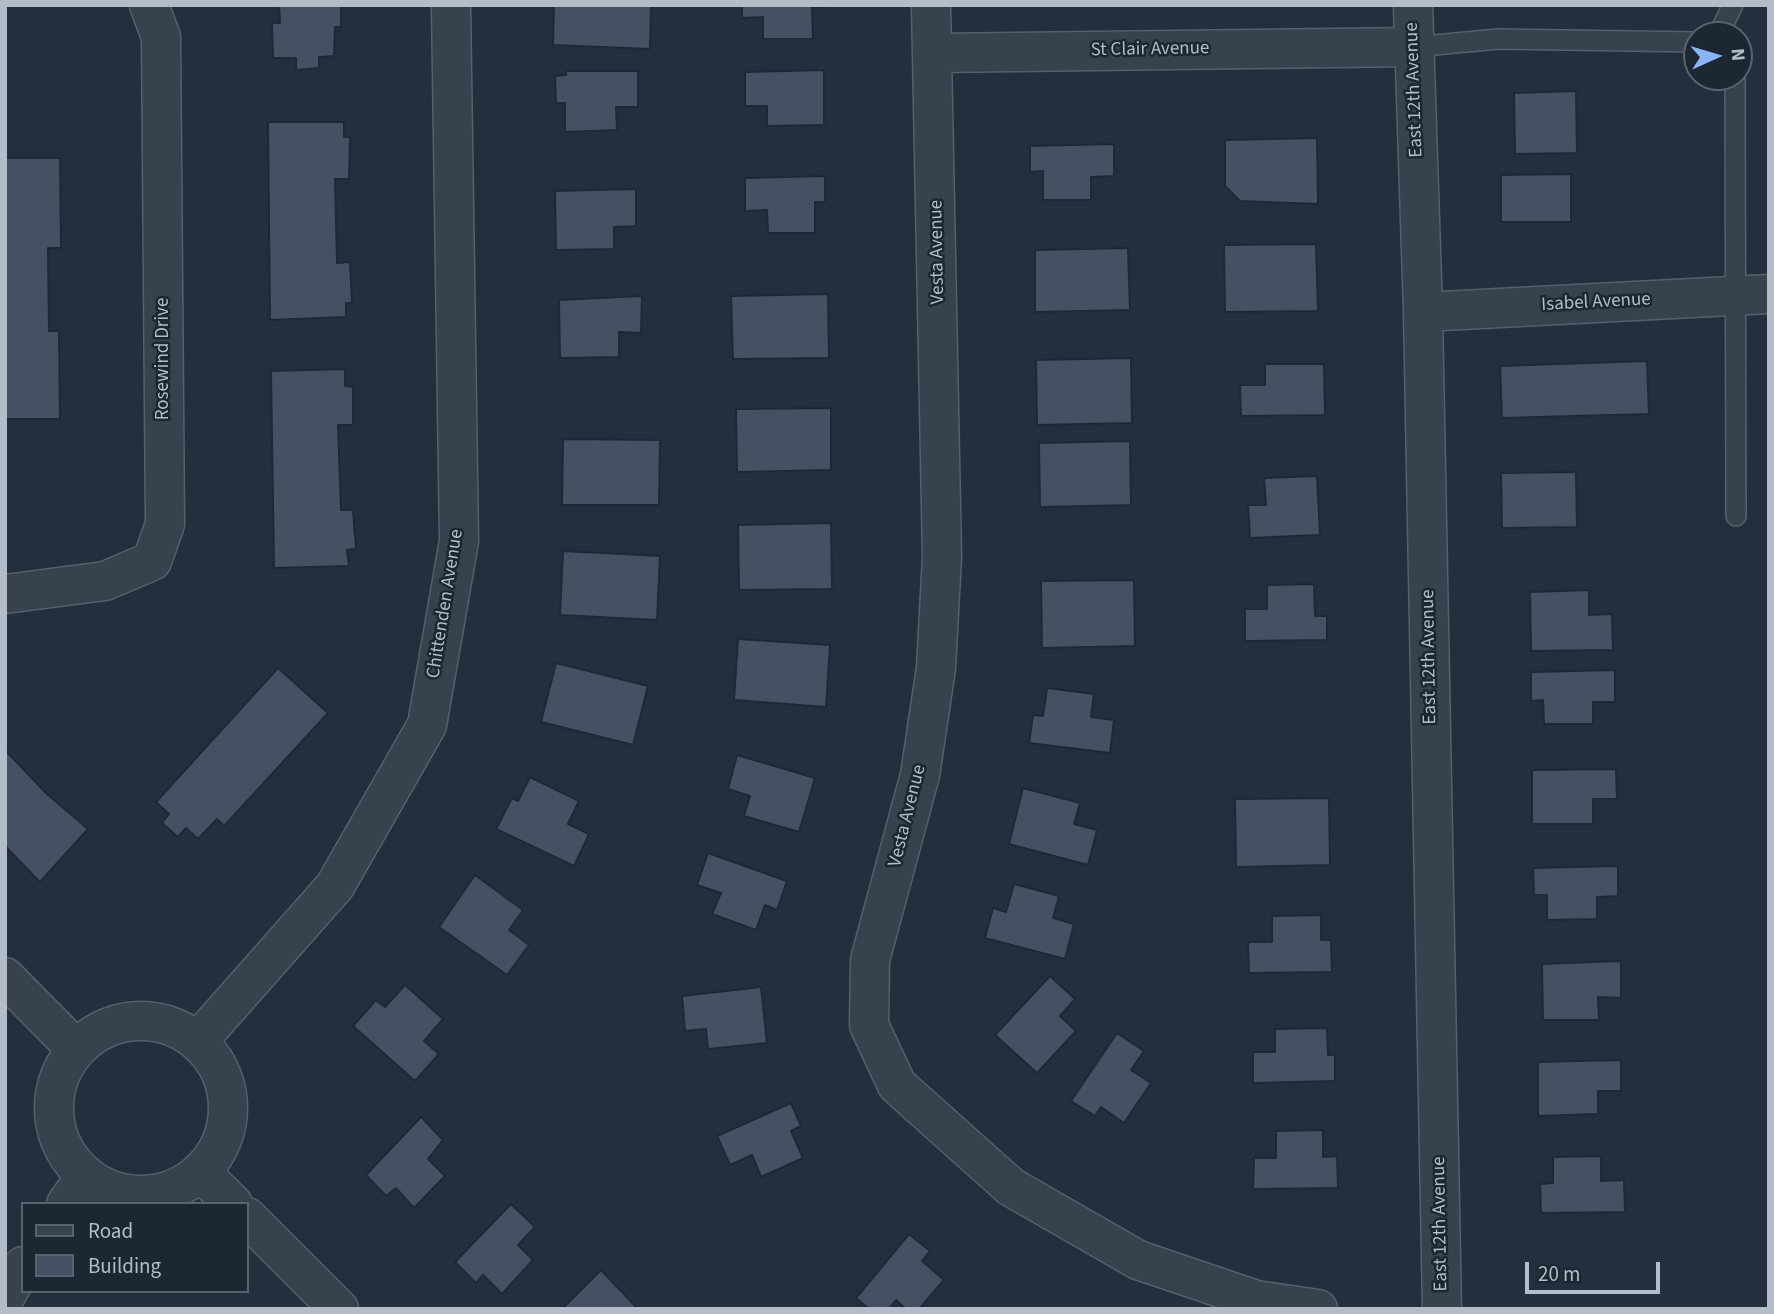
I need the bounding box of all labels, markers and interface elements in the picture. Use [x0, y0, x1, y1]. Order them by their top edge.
north arrow [1683, 21, 1753, 91]
street label: East 12th Avenue [1401, 22, 1429, 158]
street label: St Clair Avenue [1090, 38, 1210, 62]
text: N [1724, 47, 1751, 62]
street label: Vesta Avenue [926, 200, 950, 304]
street label: Isabel Avenue [1541, 289, 1651, 317]
street label: Rosewind Drive [153, 298, 175, 420]
street label: Chittenden Avenue [423, 528, 469, 680]
street label: East 12th Avenue [1417, 589, 1443, 725]
street label: Vesta Avenue [884, 763, 932, 869]
street label: East 12th Avenue [1428, 1156, 1454, 1292]
legend [21, 1202, 248, 1293]
text: Road [88, 1216, 133, 1246]
scale bar [1529, 1248, 1664, 1292]
text: Building [88, 1251, 161, 1281]
text: 20 m [1538, 1259, 1580, 1289]

